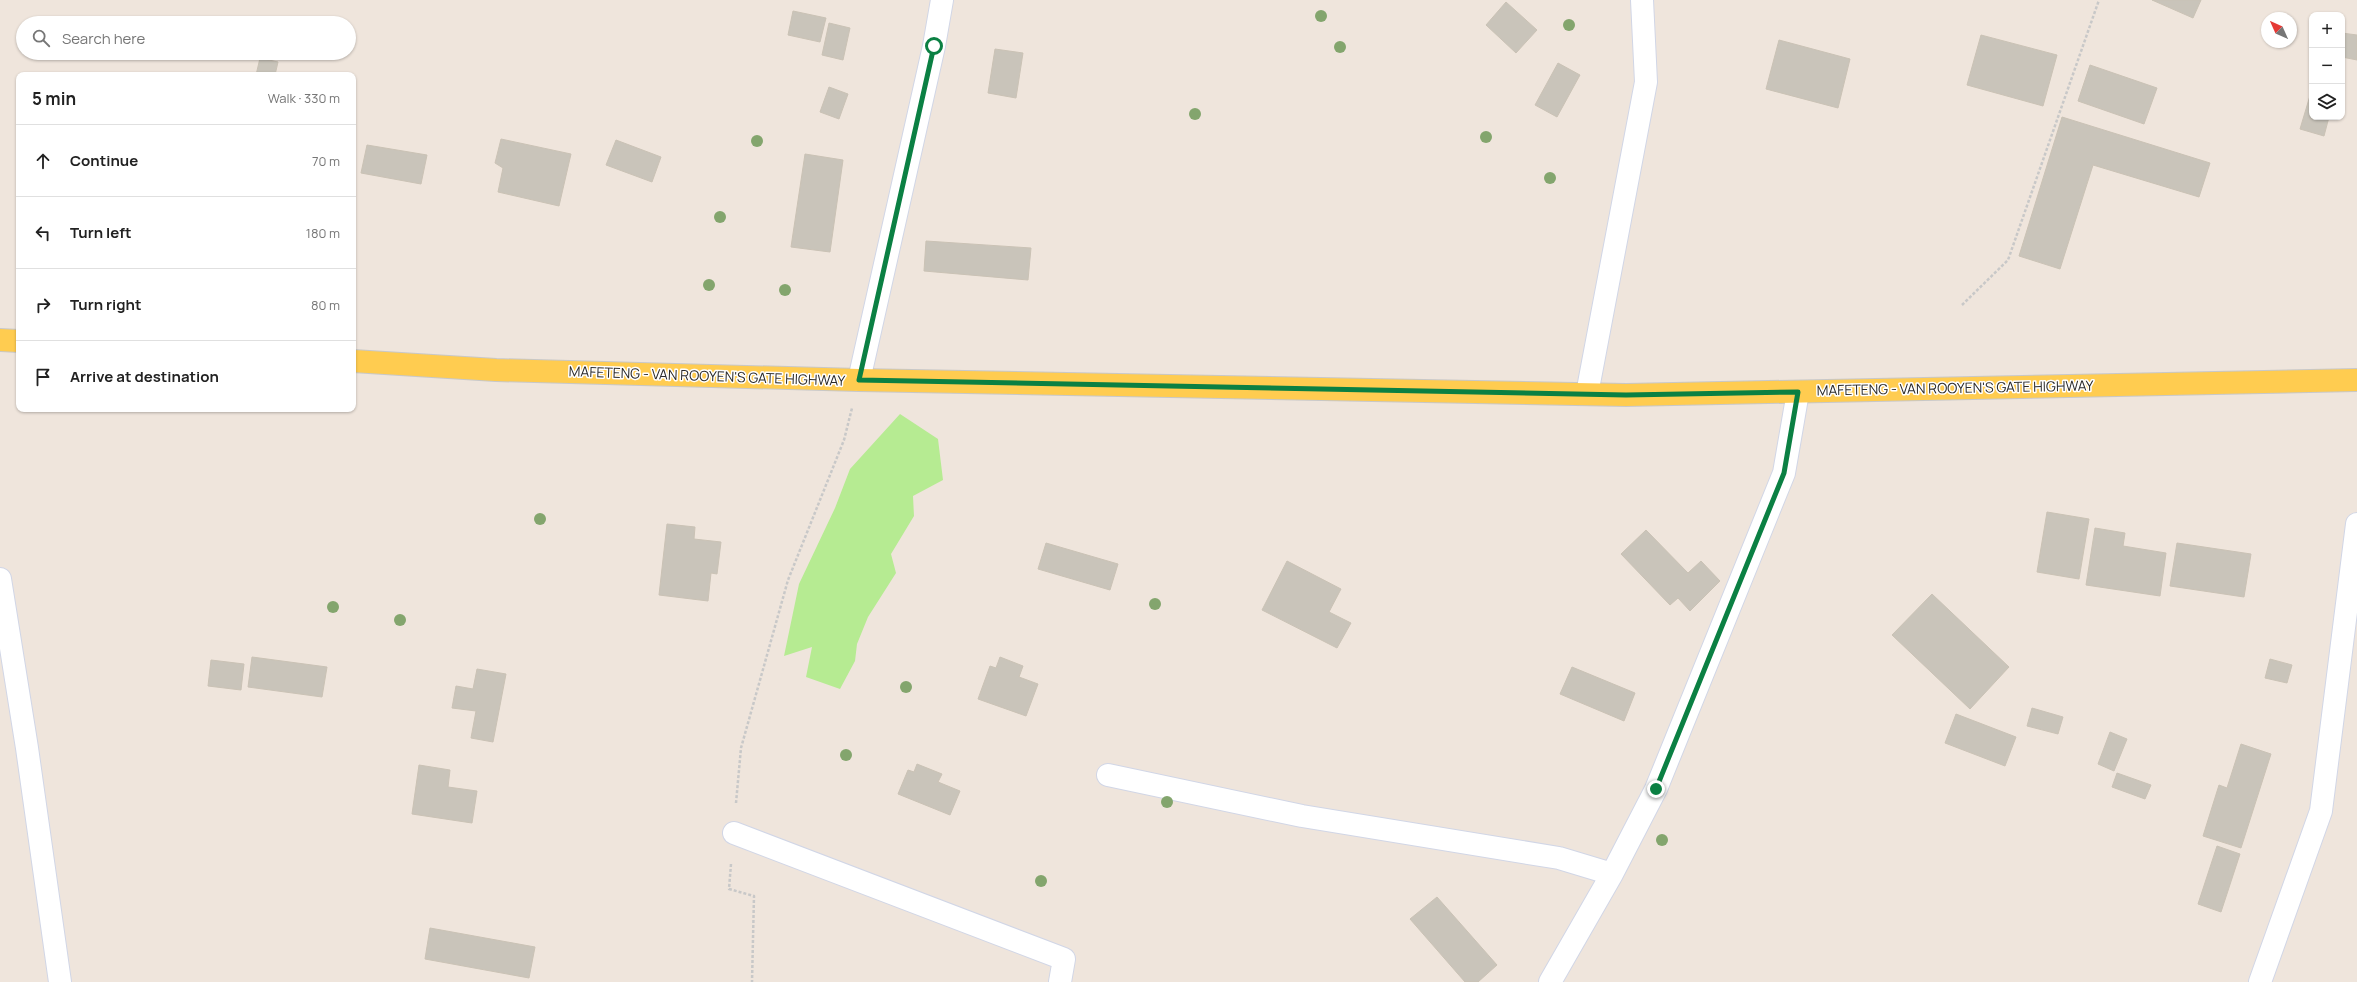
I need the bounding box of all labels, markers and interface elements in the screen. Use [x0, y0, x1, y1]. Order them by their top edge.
north arrow [2261, 12, 2297, 48]
map controls [2309, 12, 2345, 120]
button: + [2309, 12, 2345, 48]
search box [16, 16, 356, 60]
icon: search [30, 27, 52, 49]
text: Search here [62, 28, 145, 49]
route start [925, 37, 943, 55]
button: − [2309, 48, 2345, 84]
button: layers [2309, 84, 2345, 120]
text: 5 min [32, 87, 76, 110]
text: Walk · 330 m [268, 89, 340, 107]
icon: ahead [32, 150, 54, 172]
text: Continue [70, 150, 138, 171]
text: 70 m [312, 152, 340, 170]
icon: left [32, 222, 54, 244]
text: Turn left [70, 222, 132, 243]
text: 180 m [306, 224, 340, 242]
icon: right [32, 294, 54, 316]
text: Turn right [70, 294, 141, 315]
text: 80 m [311, 296, 340, 314]
street label: MAFETENG - VAN ROOYEN'S GATE HIGHWAY [568, 361, 846, 390]
icon: arrive [32, 366, 54, 388]
text: Arrive at destination [70, 366, 219, 387]
street label: MAFETENG - VAN ROOYEN'S GATE HIGHWAY [1816, 376, 2094, 399]
route end [1647, 780, 1665, 798]

